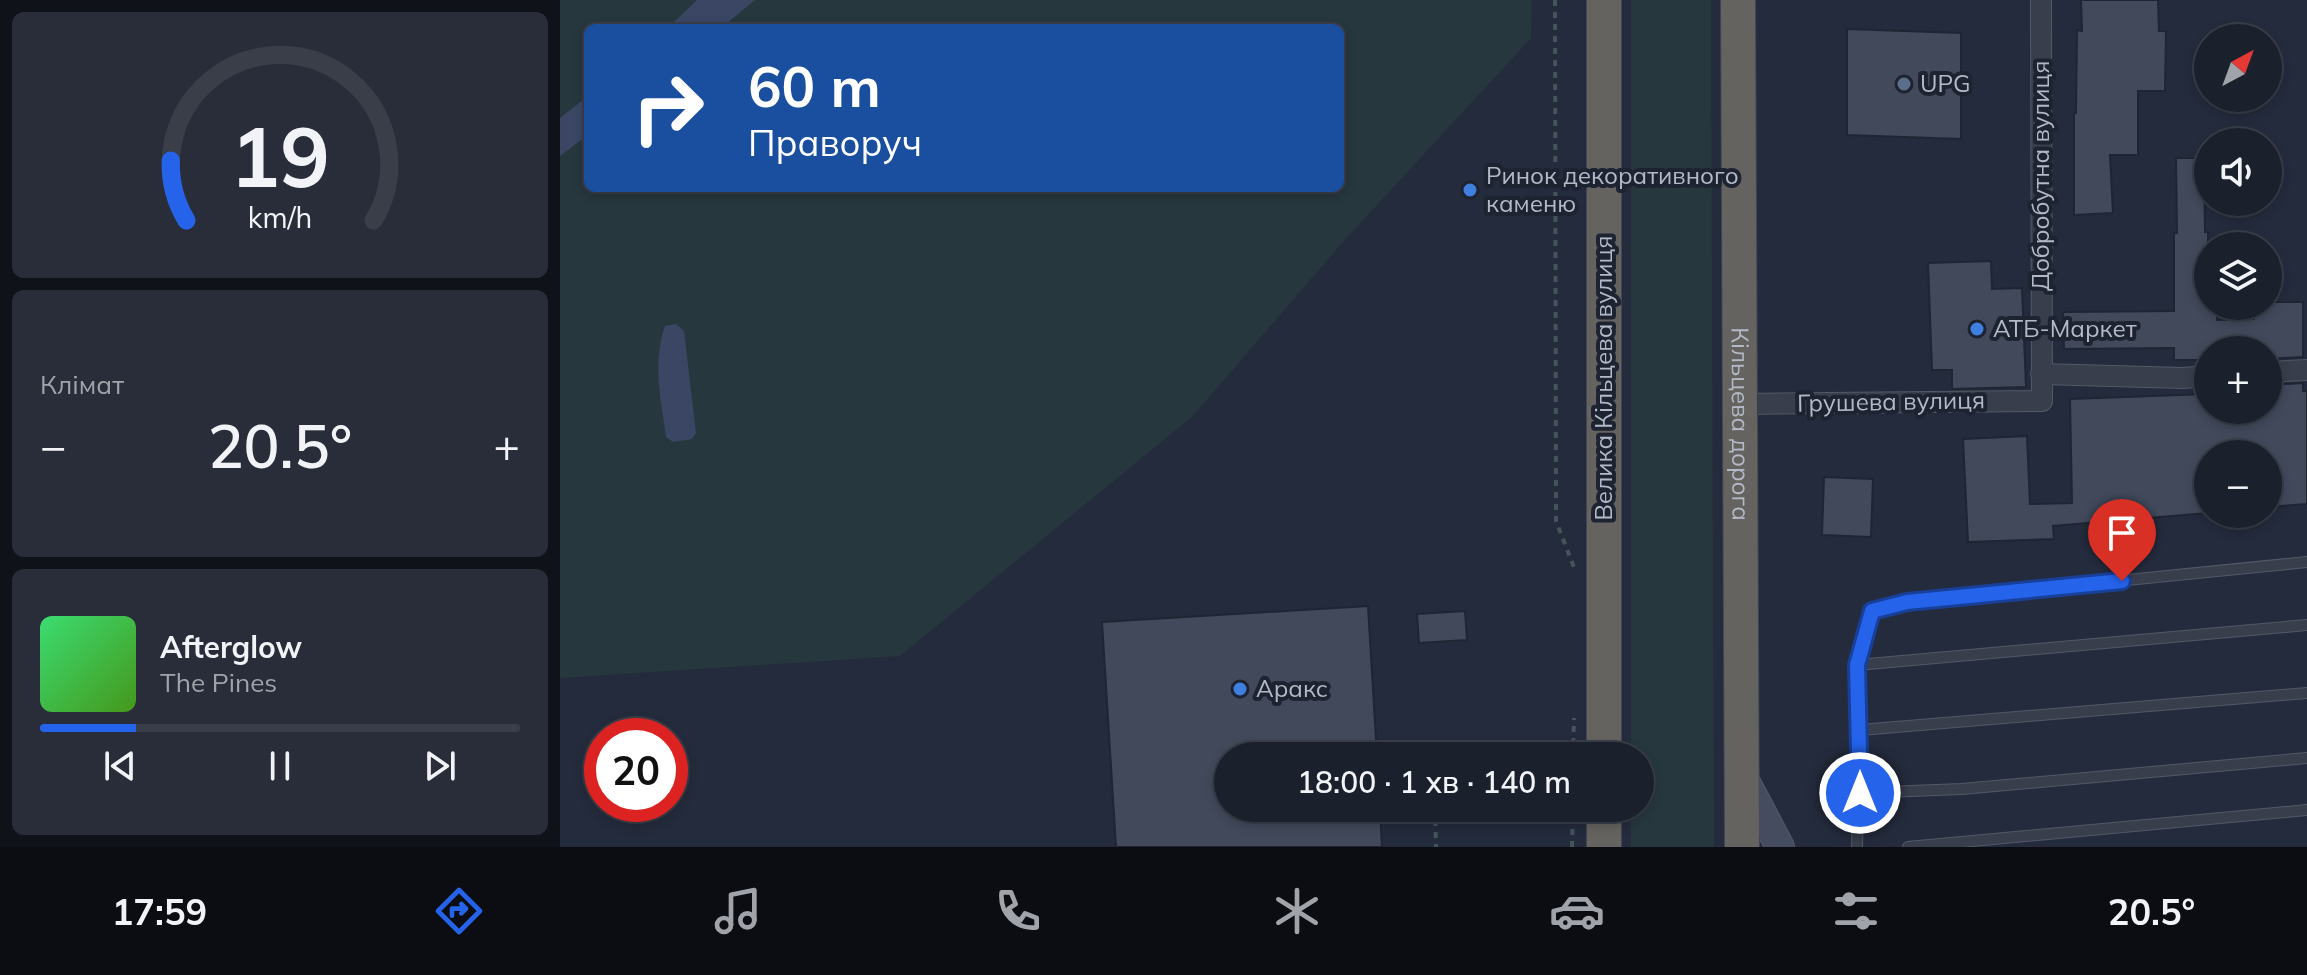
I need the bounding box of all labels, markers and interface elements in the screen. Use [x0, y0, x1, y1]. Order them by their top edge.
north arrow [2194, 24, 2282, 112]
map controls [2194, 24, 2282, 528]
text: 60 m [748, 51, 881, 121]
icon: right [616, 56, 720, 160]
street label: Добробутна вулиця [2025, 61, 2055, 291]
place label: UPG [1920, 68, 1971, 98]
marker: UPG [1895, 75, 1913, 93]
text: 19 [230, 103, 330, 208]
text: Праворуч [748, 120, 922, 165]
button: sound [2194, 128, 2282, 216]
place label: Ринок декоративного каменю [1486, 160, 1739, 218]
marker: Ринок декоративного каменю [1461, 181, 1479, 199]
text: km/h [248, 199, 312, 235]
button: layers [2194, 232, 2282, 320]
street label: Велика Кільцева вулиця [1588, 236, 1618, 520]
place label: АТБ-Маркет [1993, 313, 2137, 343]
marker: АТБ-Маркет [1968, 320, 1986, 338]
street label: Кільцева дорога [1726, 327, 1756, 521]
button: + [2194, 336, 2282, 424]
text: Клімат [40, 368, 124, 401]
street label: Грушева вулиця [1797, 384, 1985, 418]
text: 20.5° [208, 408, 352, 483]
text: − [40, 418, 66, 473]
text: + [494, 418, 520, 473]
button: − [2194, 440, 2282, 528]
pin [2088, 499, 2156, 581]
icon: arrive [2100, 511, 2144, 555]
text: Afterglow [160, 628, 302, 666]
text: The Pines [160, 666, 277, 699]
place label: Аракс [1256, 673, 1328, 703]
marker: Аракс [1231, 680, 1249, 698]
speed limit sign: 20 [584, 718, 688, 822]
icon: previous [98, 744, 142, 788]
icon: pause [258, 744, 302, 788]
icon: next [418, 744, 462, 788]
position arrow [1818, 751, 1902, 835]
text: 18:00 · 1 хв · 140 m [1297, 763, 1571, 801]
icon: directions [431, 883, 487, 939]
icon: music [710, 883, 766, 939]
icon: phone [990, 883, 1046, 939]
icon: climate [1269, 883, 1325, 939]
icon: car [1549, 883, 1605, 939]
icon: filters [1828, 883, 1884, 939]
text: 17:59 [112, 889, 207, 934]
text: 20.5° [2108, 889, 2195, 934]

